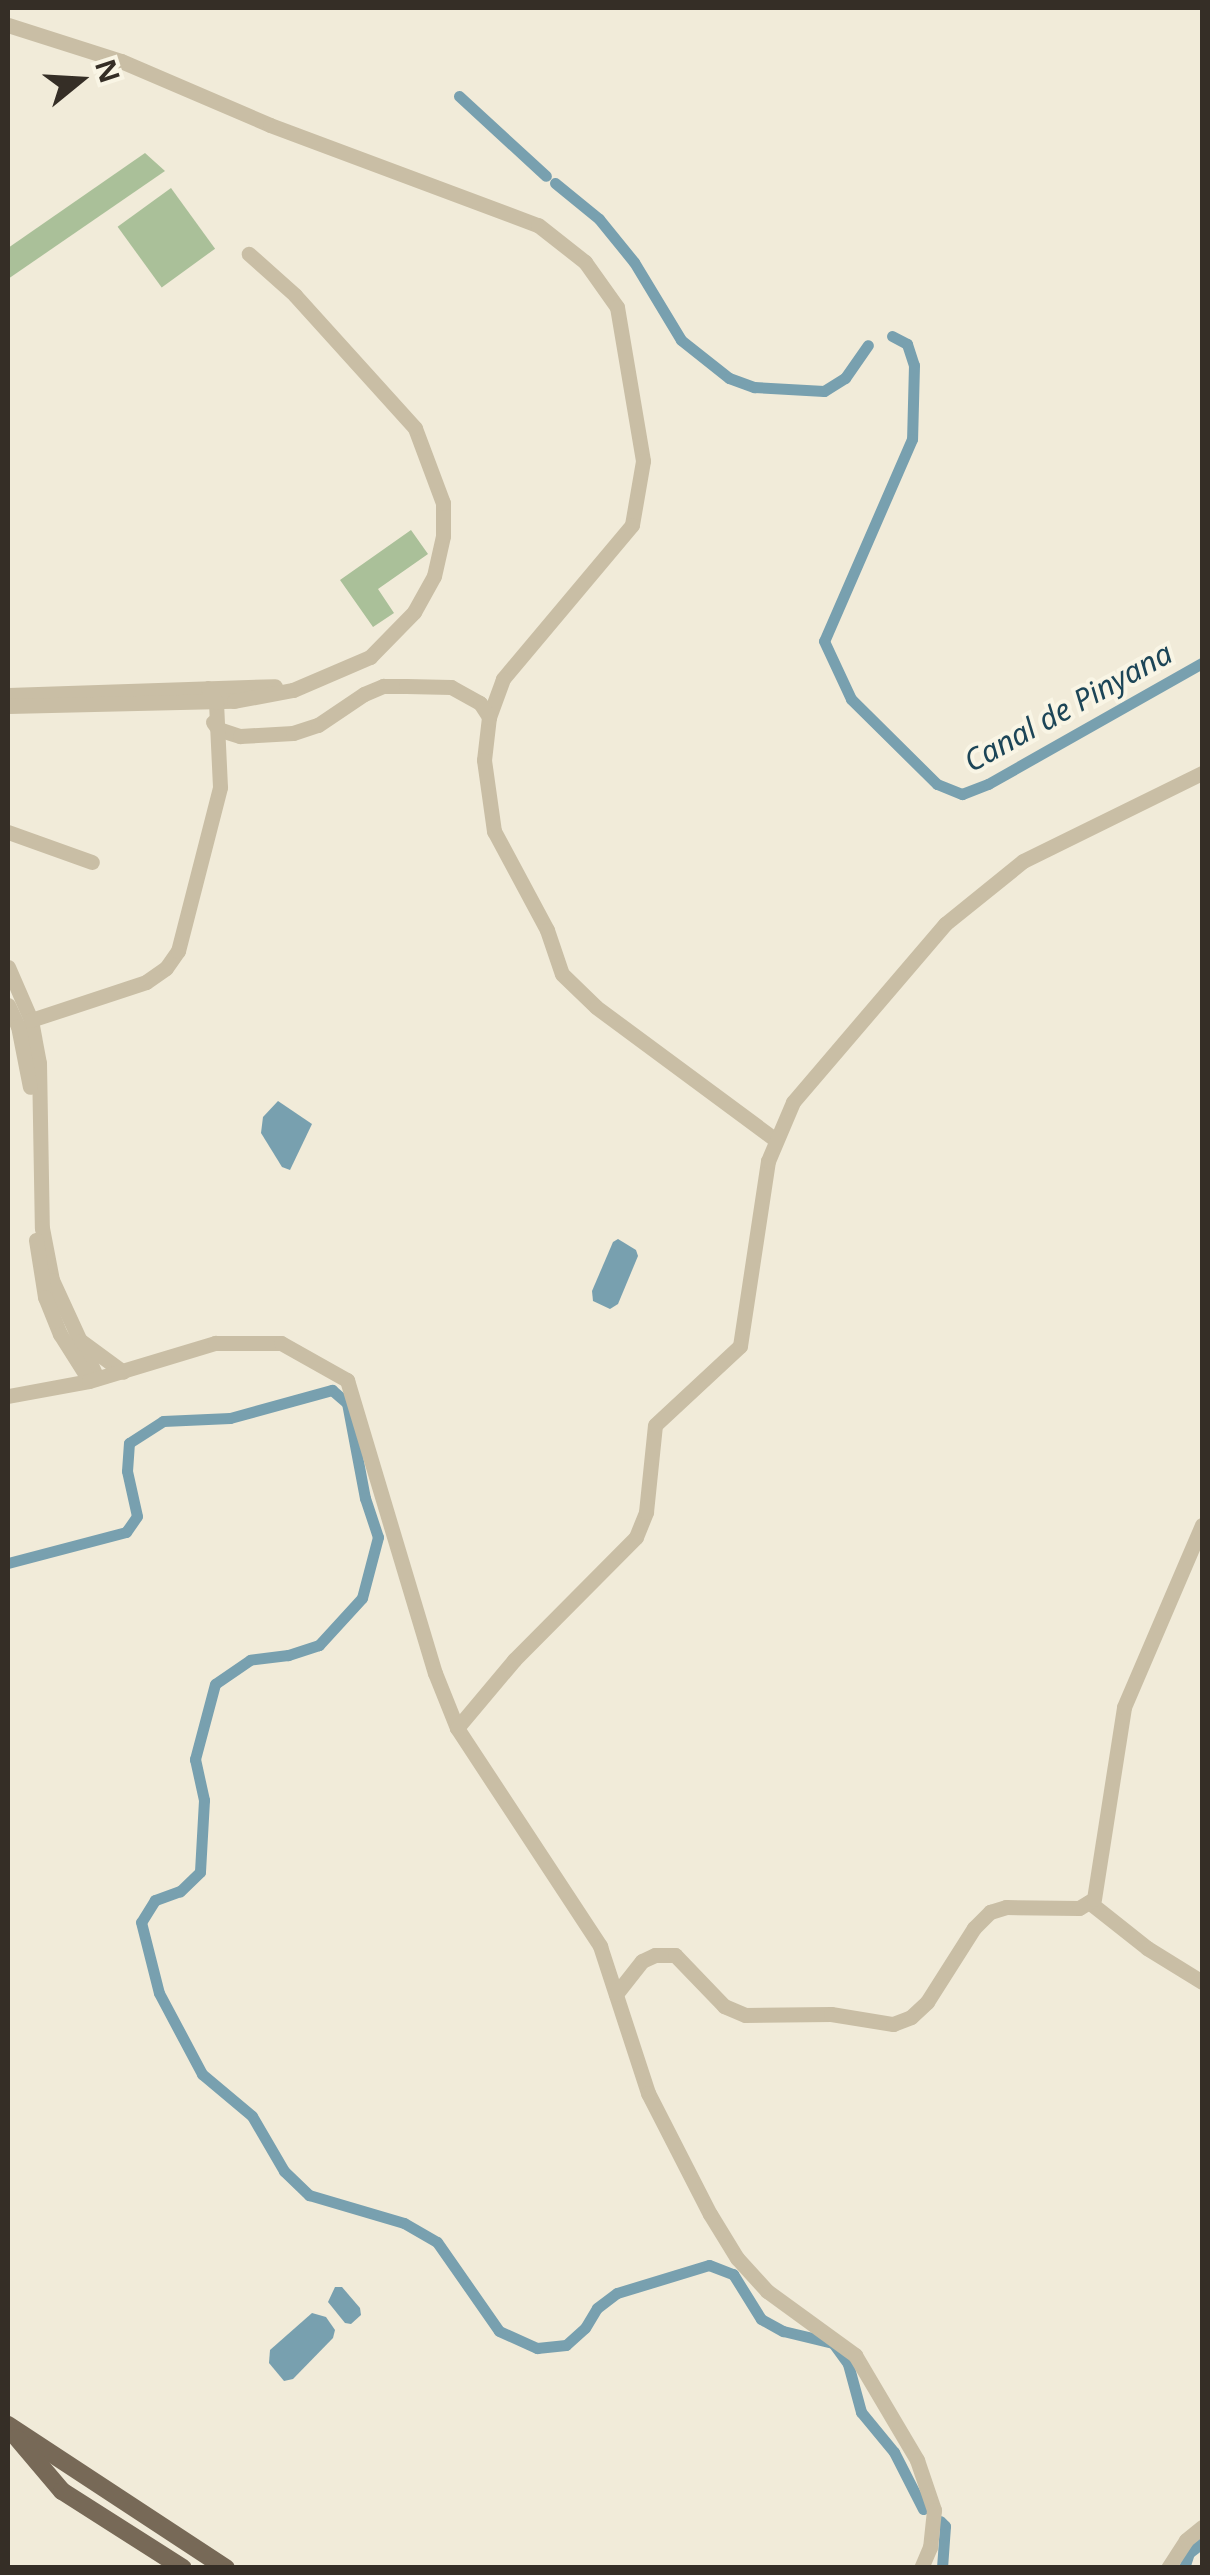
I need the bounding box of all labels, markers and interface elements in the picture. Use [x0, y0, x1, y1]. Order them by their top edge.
north arrow [30, 30, 130, 130]
text: N [87, 54, 130, 87]
water label: Canal de Pinyana [958, 635, 1178, 779]

